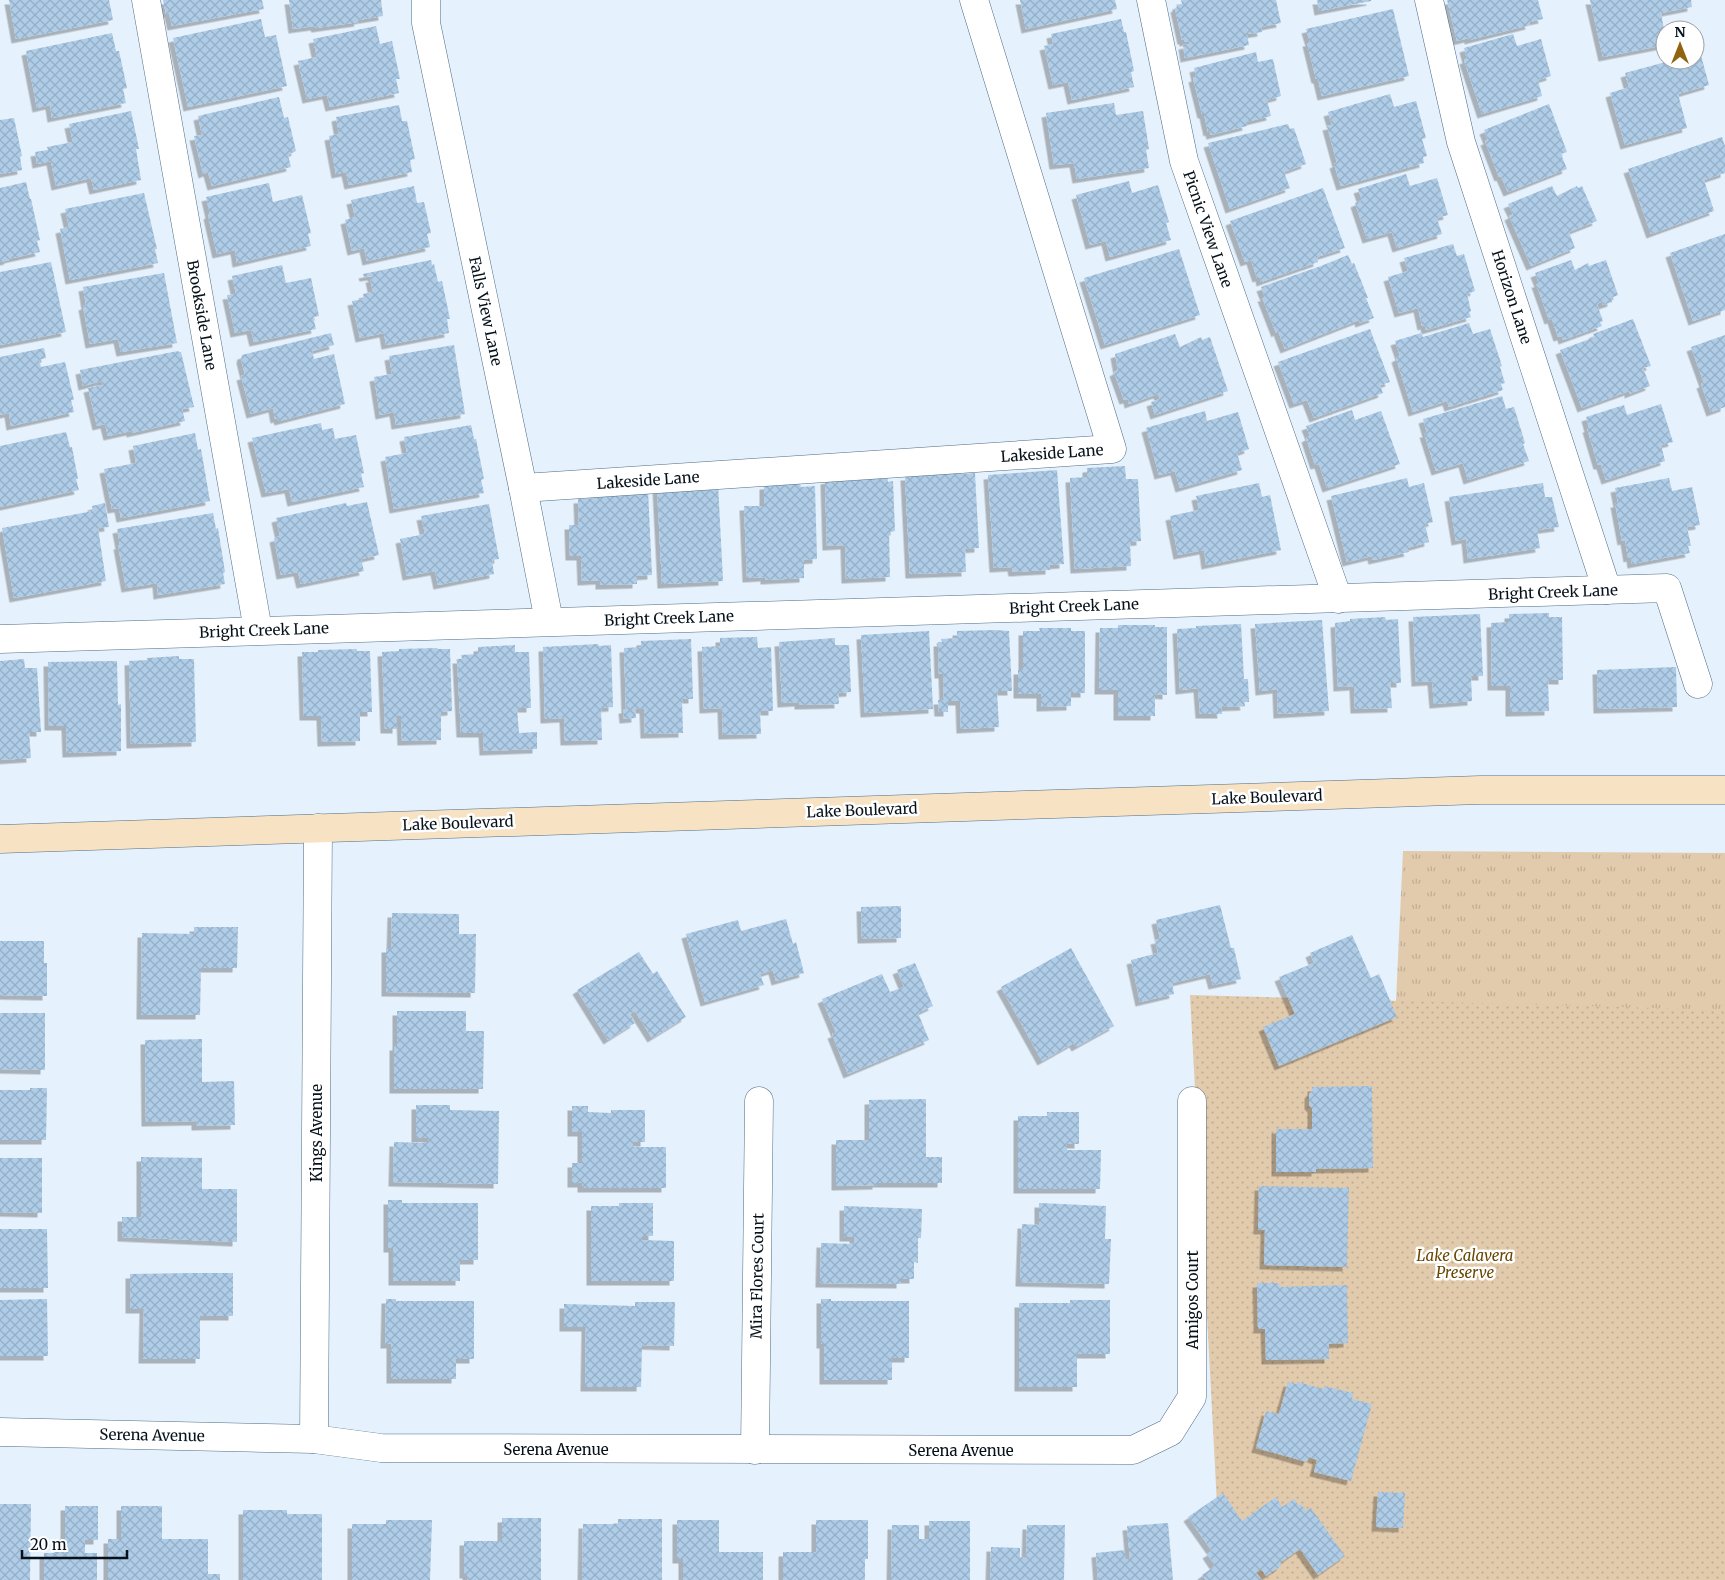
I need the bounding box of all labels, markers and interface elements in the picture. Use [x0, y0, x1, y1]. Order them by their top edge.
north arrow [1655, 20, 1705, 70]
text: N [1674, 23, 1686, 41]
street label: Picnic View Lane [1179, 168, 1237, 290]
street label: Horizon Lane [1488, 247, 1536, 347]
street label: Falls View Lane [465, 255, 507, 368]
street label: Brookside Lane [183, 258, 221, 372]
street label: Lakeside Lane [1000, 440, 1104, 466]
street label: Lakeside Lane [596, 467, 700, 493]
street label: Bright Creek Lane [1488, 580, 1618, 604]
street label: Bright Creek Lane [1009, 594, 1139, 618]
street label: Bright Creek Lane [604, 606, 734, 630]
street label: Bright Creek Lane [199, 618, 329, 642]
street label: Lake Boulevard [1211, 786, 1323, 808]
street label: Lake Boulevard [806, 799, 918, 821]
street label: Lake Boulevard [402, 812, 514, 834]
street label: Kings Avenue [307, 1084, 326, 1182]
street label: Mira Flores Court [746, 1213, 768, 1339]
park label: Lake Calavera Preserve [1417, 1246, 1513, 1282]
street label: Amigos Court [1183, 1250, 1202, 1351]
street label: Serena Avenue [99, 1425, 205, 1445]
street label: Serena Avenue [503, 1440, 609, 1459]
street label: Serena Avenue [908, 1441, 1014, 1460]
scale bar [22, 1528, 128, 1560]
text: 20 m [30, 1535, 67, 1554]

